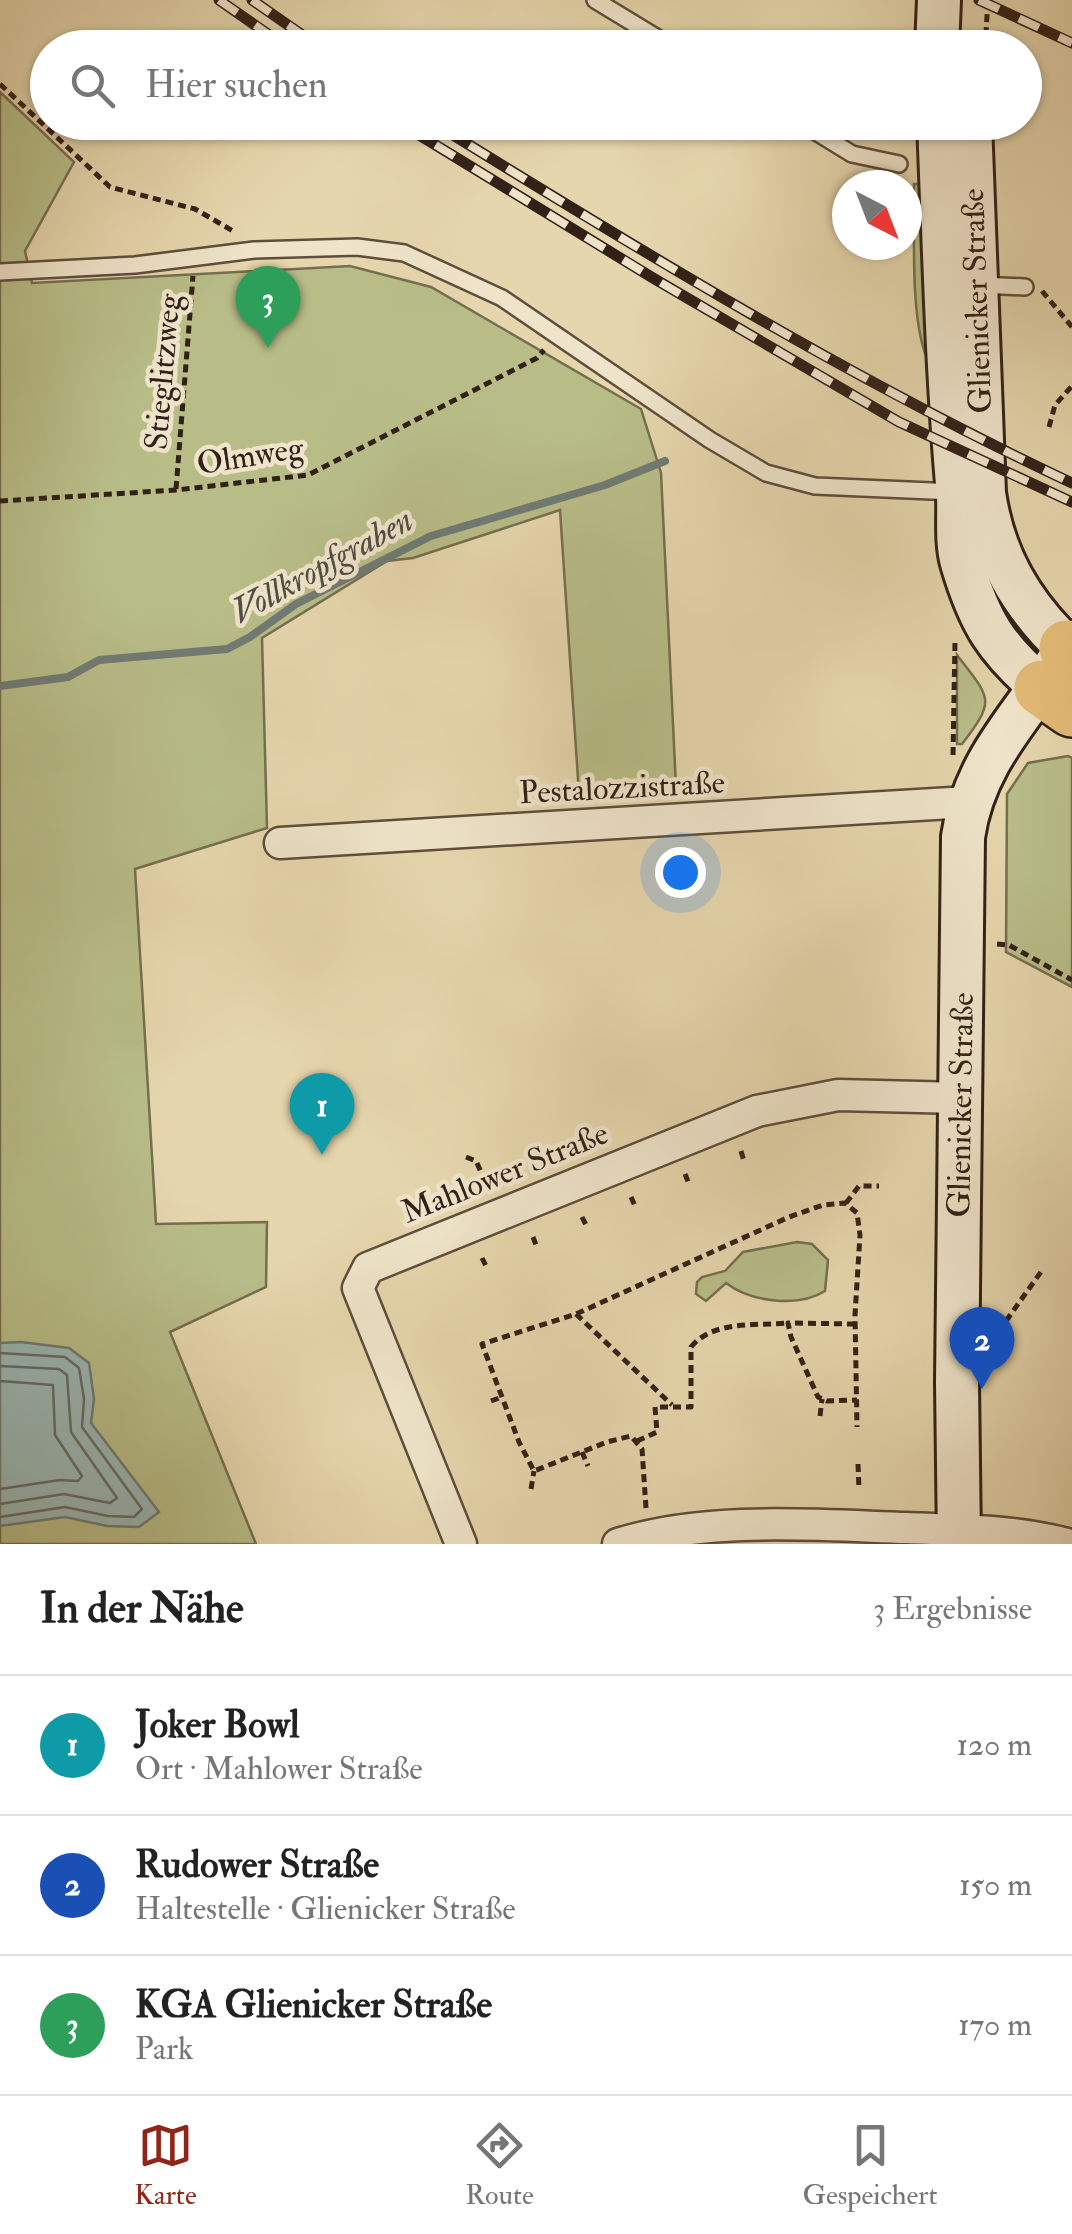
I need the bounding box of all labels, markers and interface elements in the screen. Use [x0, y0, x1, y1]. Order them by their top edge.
search box [30, 30, 1042, 140]
icon: search [65, 58, 120, 113]
text: Hier suchen [145, 61, 328, 109]
north arrow [832, 170, 922, 260]
street label: Glienicker Straße [953, 188, 1001, 414]
pin: 3 [236, 266, 300, 348]
street label: Stieglitzweg [136, 291, 190, 452]
street label: Olmweg [194, 428, 307, 484]
water label: Vollkropfgraben [223, 498, 421, 634]
street label: Pestalozzistraße [518, 763, 726, 813]
your location [655, 847, 706, 898]
street label: Glienicker Straße [939, 992, 983, 1218]
pin: 1 [290, 1072, 354, 1155]
street label: Mahlower Straße [396, 1113, 614, 1233]
pin: 2 [950, 1306, 1014, 1389]
text: In der Nähe [40, 1583, 244, 1635]
text: 3 Ergebnisse [873, 1589, 1032, 1629]
text: Joker Bowl [135, 1701, 299, 1749]
text: 1 [67, 1725, 78, 1765]
text: 120 m [956, 1725, 1032, 1765]
text: Ort · Mahlower Straße [135, 1749, 423, 1789]
text: Rudower Straße [135, 1841, 379, 1889]
text: 2 [64, 1865, 81, 1905]
text: 150 m [959, 1865, 1032, 1905]
text: Haltestelle · Glienicker Straße [135, 1889, 516, 1929]
text: KGA Glienicker Straße [135, 1981, 492, 2029]
text: 3 [66, 2005, 79, 2045]
text: 170 m [958, 2005, 1032, 2045]
text: Park [135, 2029, 193, 2069]
tab: Karte [134, 2118, 197, 2213]
tab: Route [465, 2118, 534, 2213]
tab: Gespeichert [802, 2118, 938, 2213]

